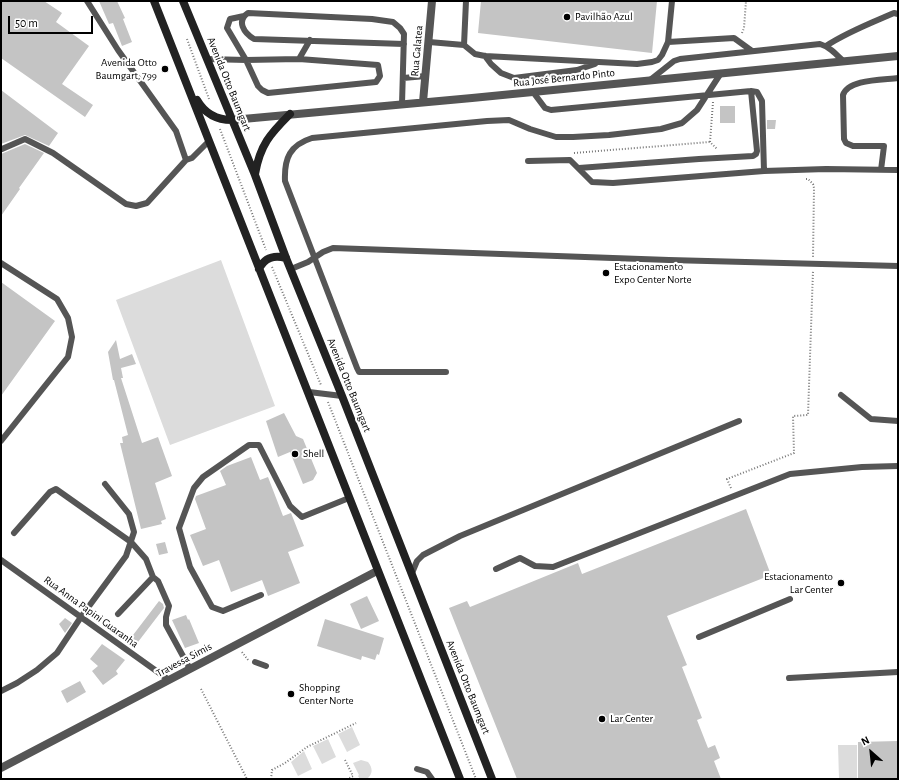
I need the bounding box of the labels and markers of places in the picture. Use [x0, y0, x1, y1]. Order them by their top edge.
place label: Pavilhão Azul [575, 10, 633, 24]
marker: Pavilhão Azul [562, 12, 572, 22]
place label: Avenida Otto Baumgart, 799 [96, 56, 157, 82]
marker: Avenida Otto Baumgart, 799 [160, 64, 170, 74]
place label: Estacionamento Expo Center Norte [614, 260, 692, 286]
marker: Estacionamento Expo Center Norte [601, 268, 611, 278]
place label: Shell [303, 447, 324, 461]
marker: Shell [290, 449, 300, 459]
place label: Estacionamento Lar Center [764, 570, 833, 596]
marker: Estacionamento Lar Center [836, 578, 846, 588]
place label: Shopping Center Norte [299, 681, 354, 707]
marker: Shopping Center Norte [286, 689, 296, 699]
place label: Lar Center [610, 712, 653, 726]
marker: Lar Center [597, 714, 607, 724]

